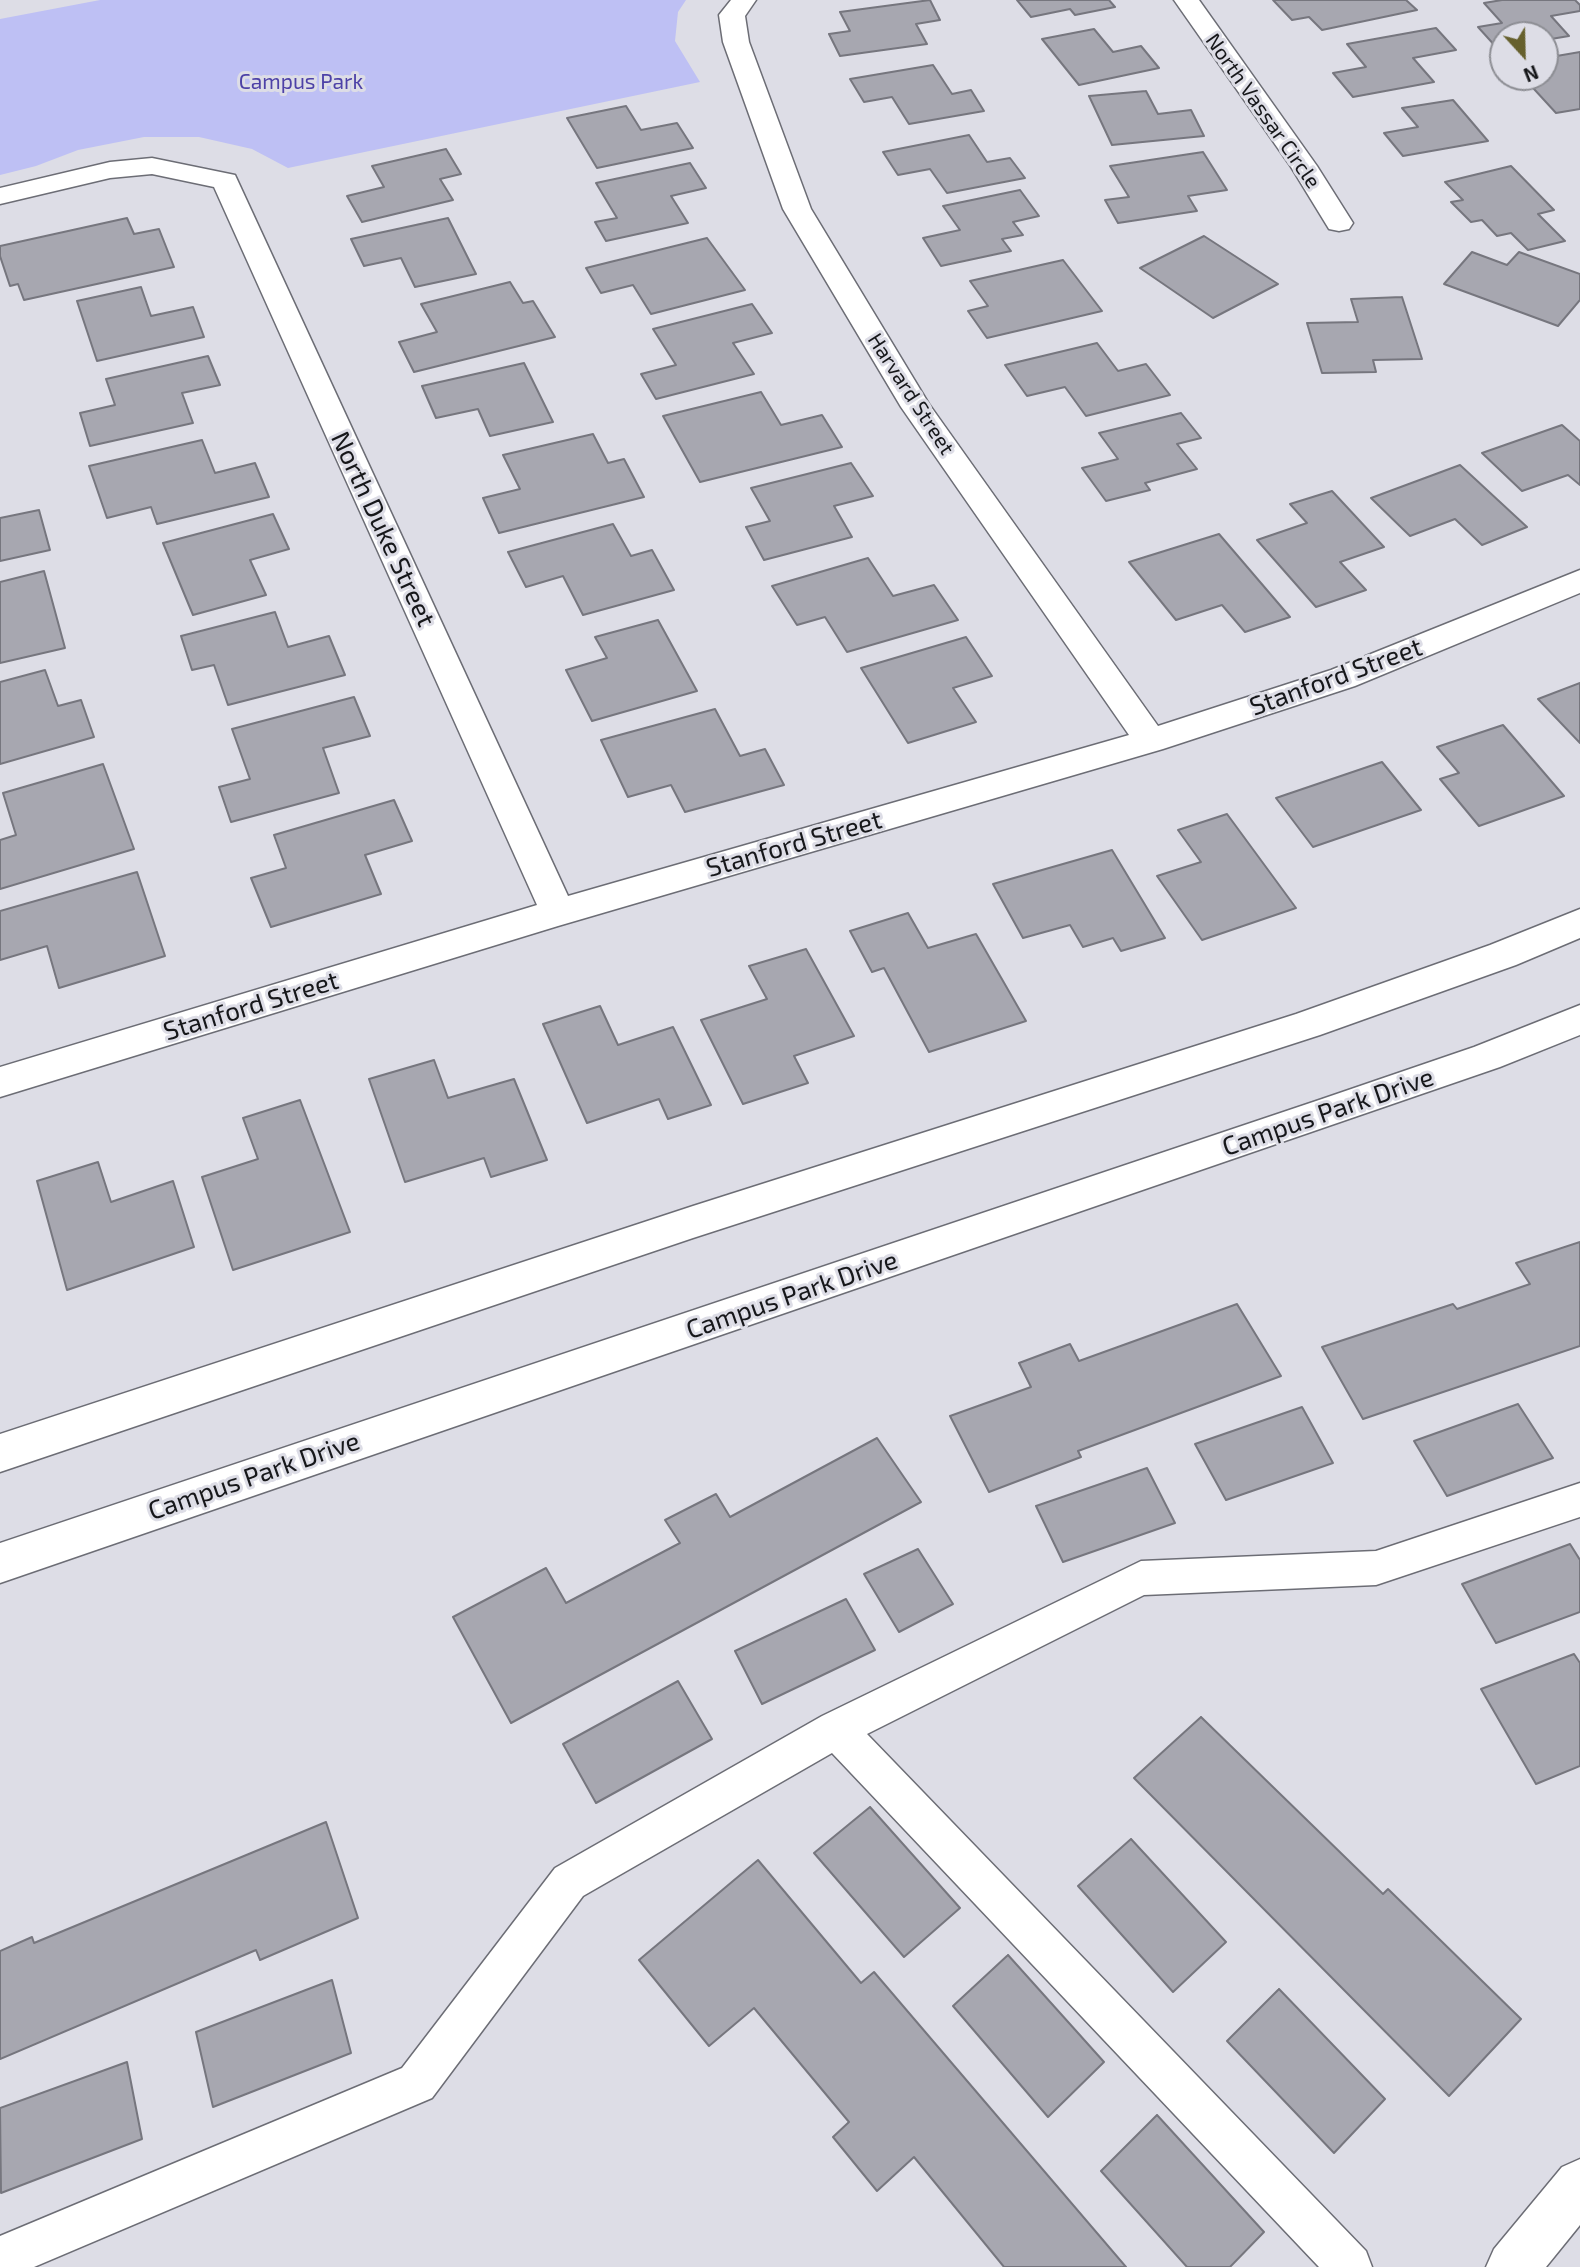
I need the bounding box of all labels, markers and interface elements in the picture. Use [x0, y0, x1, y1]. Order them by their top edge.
north arrow [1489, 21, 1559, 91]
street label: North Vassar Circle [1200, 29, 1326, 193]
text: N [1521, 61, 1542, 87]
park label: Campus Park [239, 69, 363, 95]
street label: Harvard Street [862, 329, 960, 459]
street label: North Duke Street [324, 427, 442, 631]
street label: Stanford Street [1245, 631, 1427, 723]
street label: Stanford Street [703, 804, 885, 884]
street label: Stanford Street [160, 965, 342, 1047]
street label: Campus Park Drive [1218, 1061, 1438, 1163]
street label: Campus Park Drive [682, 1244, 902, 1346]
street label: Campus Park Drive [144, 1425, 364, 1527]

